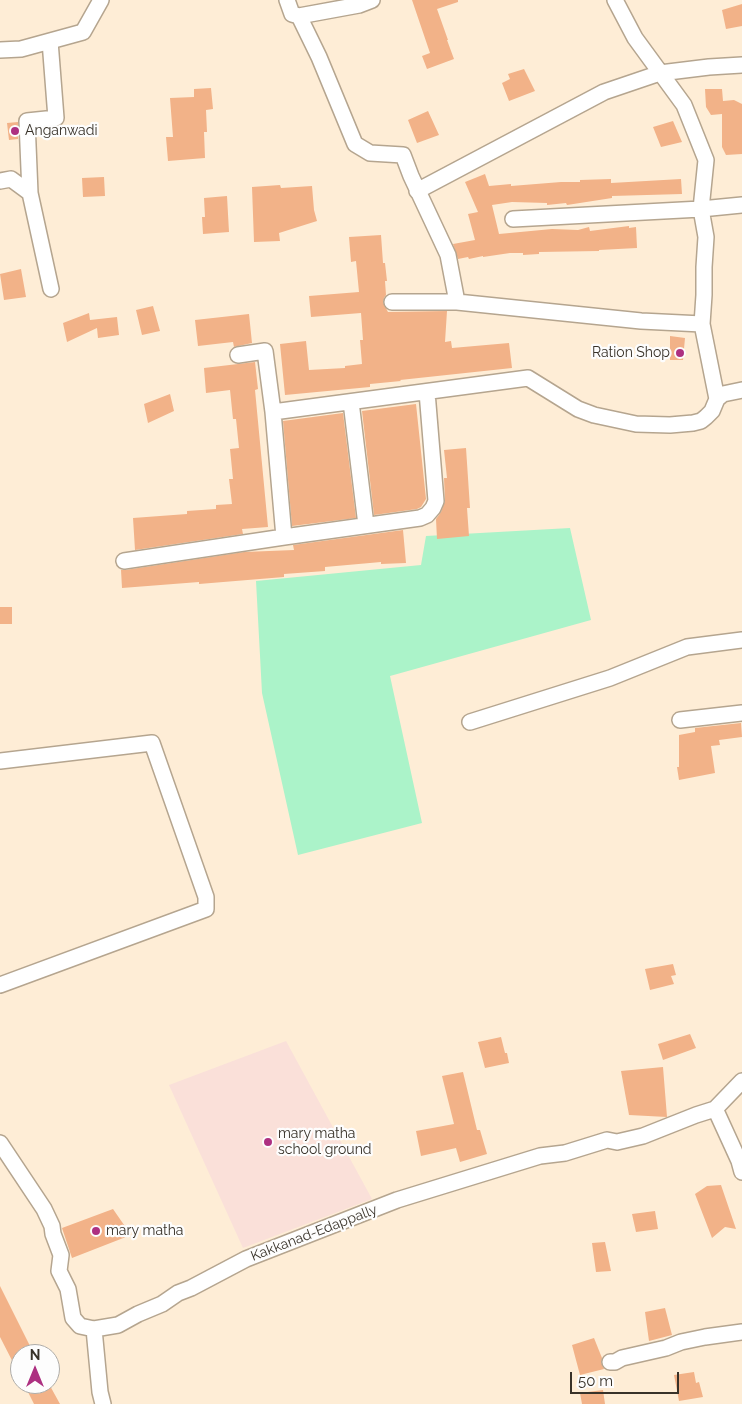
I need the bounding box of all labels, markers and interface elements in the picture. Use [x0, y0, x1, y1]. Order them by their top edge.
place label: Anganwadi [25, 123, 98, 139]
marker: Anganwadi [9, 125, 21, 137]
place label: Ration Shop [592, 345, 670, 361]
marker: Ration Shop [674, 347, 686, 359]
place label: mary matha school ground [278, 1126, 372, 1158]
marker: mary matha school ground [262, 1136, 274, 1148]
street label: Kakkanad-Edappally [248, 1201, 380, 1265]
place label: mary matha [106, 1223, 183, 1239]
marker: mary matha [90, 1225, 102, 1237]
north arrow [10, 1344, 60, 1394]
text: N [30, 1347, 40, 1363]
scale bar [572, 1362, 681, 1394]
text: 50 m [578, 1372, 613, 1390]

